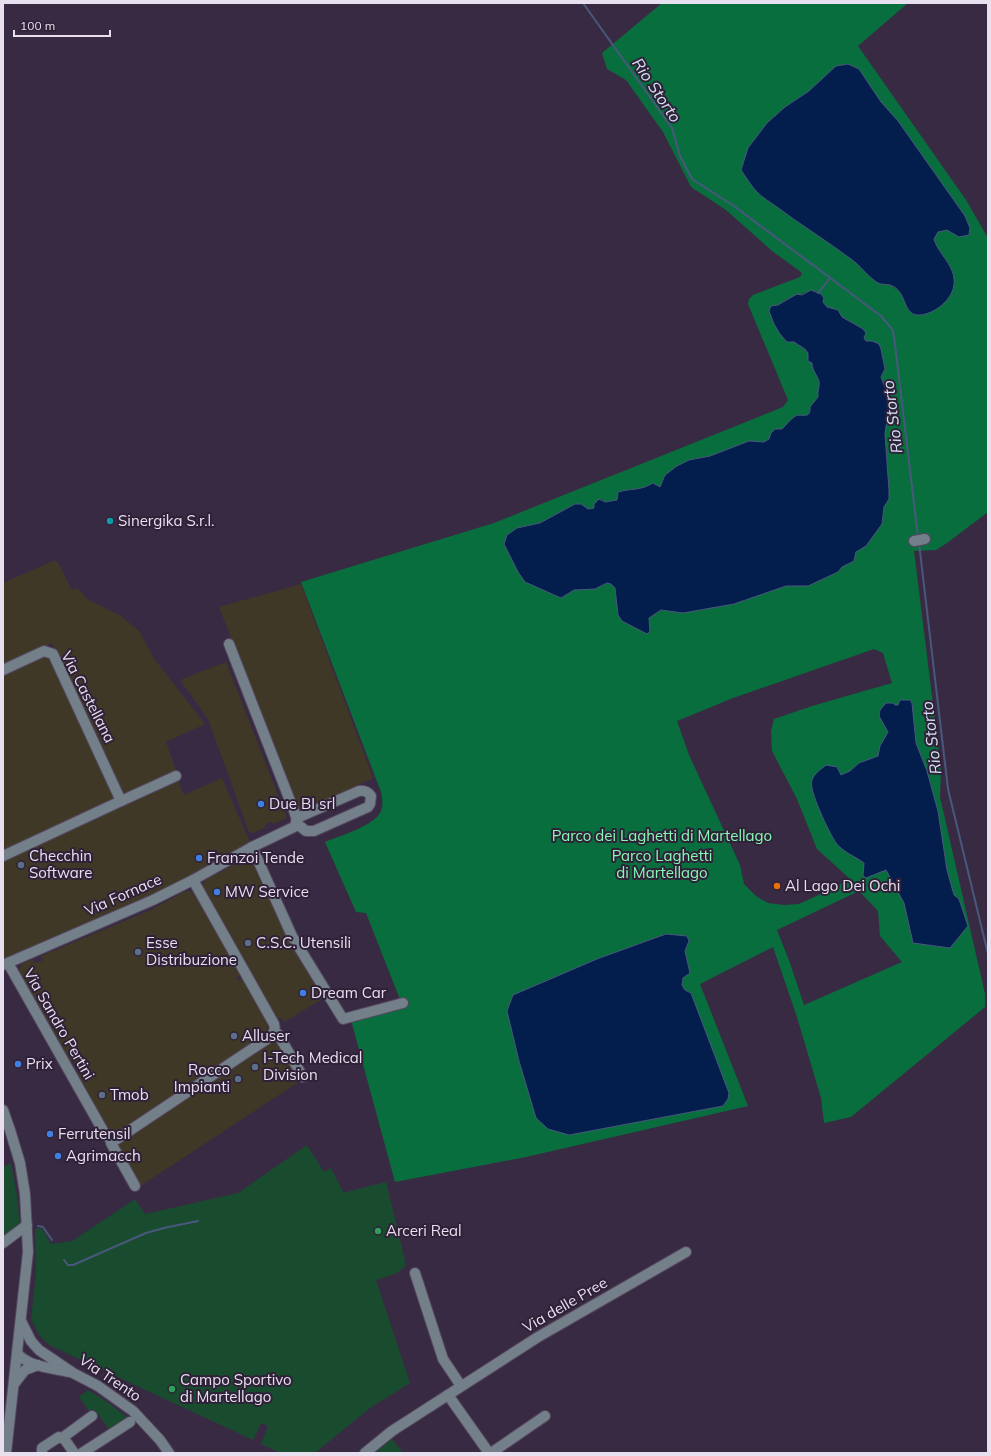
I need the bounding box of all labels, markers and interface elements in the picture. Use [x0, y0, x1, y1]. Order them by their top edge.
scale bar [14, 12, 110, 38]
text: 100 m [20, 18, 55, 33]
water label: Rio Storto [628, 54, 686, 126]
water label: Rio Storto [878, 379, 906, 455]
place label: Sinergika S.r.l. [118, 511, 215, 530]
marker: Sinergika S.r.l. [105, 516, 115, 526]
street label: Via Castellana [57, 648, 120, 746]
water label: Rio Storto [917, 700, 945, 776]
place label: Due BI srl [269, 794, 335, 813]
marker: Due BI srl [256, 799, 266, 809]
park label: Parco dei Laghetti di Martellago [552, 826, 772, 845]
place label: Checchin Software [29, 846, 92, 882]
park label: Parco Laghetti di Martellago [612, 846, 712, 882]
place label: Franzoi Tende [207, 848, 304, 867]
marker: Franzoi Tende [194, 853, 204, 863]
marker: Checchin Software [16, 860, 26, 870]
street label: Via Fornace [81, 869, 164, 920]
place label: Al Lago Dei Ochi [785, 876, 900, 895]
marker: Al Lago Dei Ochi [772, 881, 782, 891]
place label: MW Service [225, 882, 309, 901]
marker: MW Service [212, 887, 222, 897]
place label: Esse Distribuzione [146, 933, 237, 969]
place label: C.S.C. Utensili [256, 933, 351, 952]
marker: C.S.C. Utensili [243, 938, 253, 948]
marker: Esse Distribuzione [133, 947, 143, 957]
street label: Via Sandro Pertini [20, 965, 99, 1083]
place label: Dream Car [311, 983, 387, 1002]
marker: Dream Car [298, 988, 308, 998]
place label: Alluser [242, 1026, 290, 1045]
marker: Alluser [229, 1031, 239, 1041]
place label: I-Tech Medical Division [263, 1048, 362, 1084]
place label: Prix [26, 1054, 53, 1073]
marker: Prix [13, 1059, 23, 1069]
place label: Rocco Impianti [174, 1060, 230, 1096]
marker: I-Tech Medical Division [250, 1062, 260, 1072]
marker: Rocco Impianti [233, 1074, 243, 1084]
place label: Tmob [110, 1085, 149, 1104]
marker: Tmob [97, 1090, 107, 1100]
place label: Ferrutensil [58, 1124, 131, 1143]
marker: Ferrutensil [45, 1129, 55, 1139]
place label: Agrimacch [66, 1146, 141, 1165]
marker: Agrimacch [53, 1151, 63, 1161]
place label: Arceri Real [386, 1221, 462, 1240]
marker: Arceri Real [373, 1226, 383, 1236]
street label: Via delle Pree [519, 1273, 610, 1336]
street label: Via Trento [76, 1350, 145, 1405]
place label: Campo Sportivo di Martellago [180, 1370, 292, 1406]
marker: Campo Sportivo di Martellago [167, 1384, 177, 1394]

